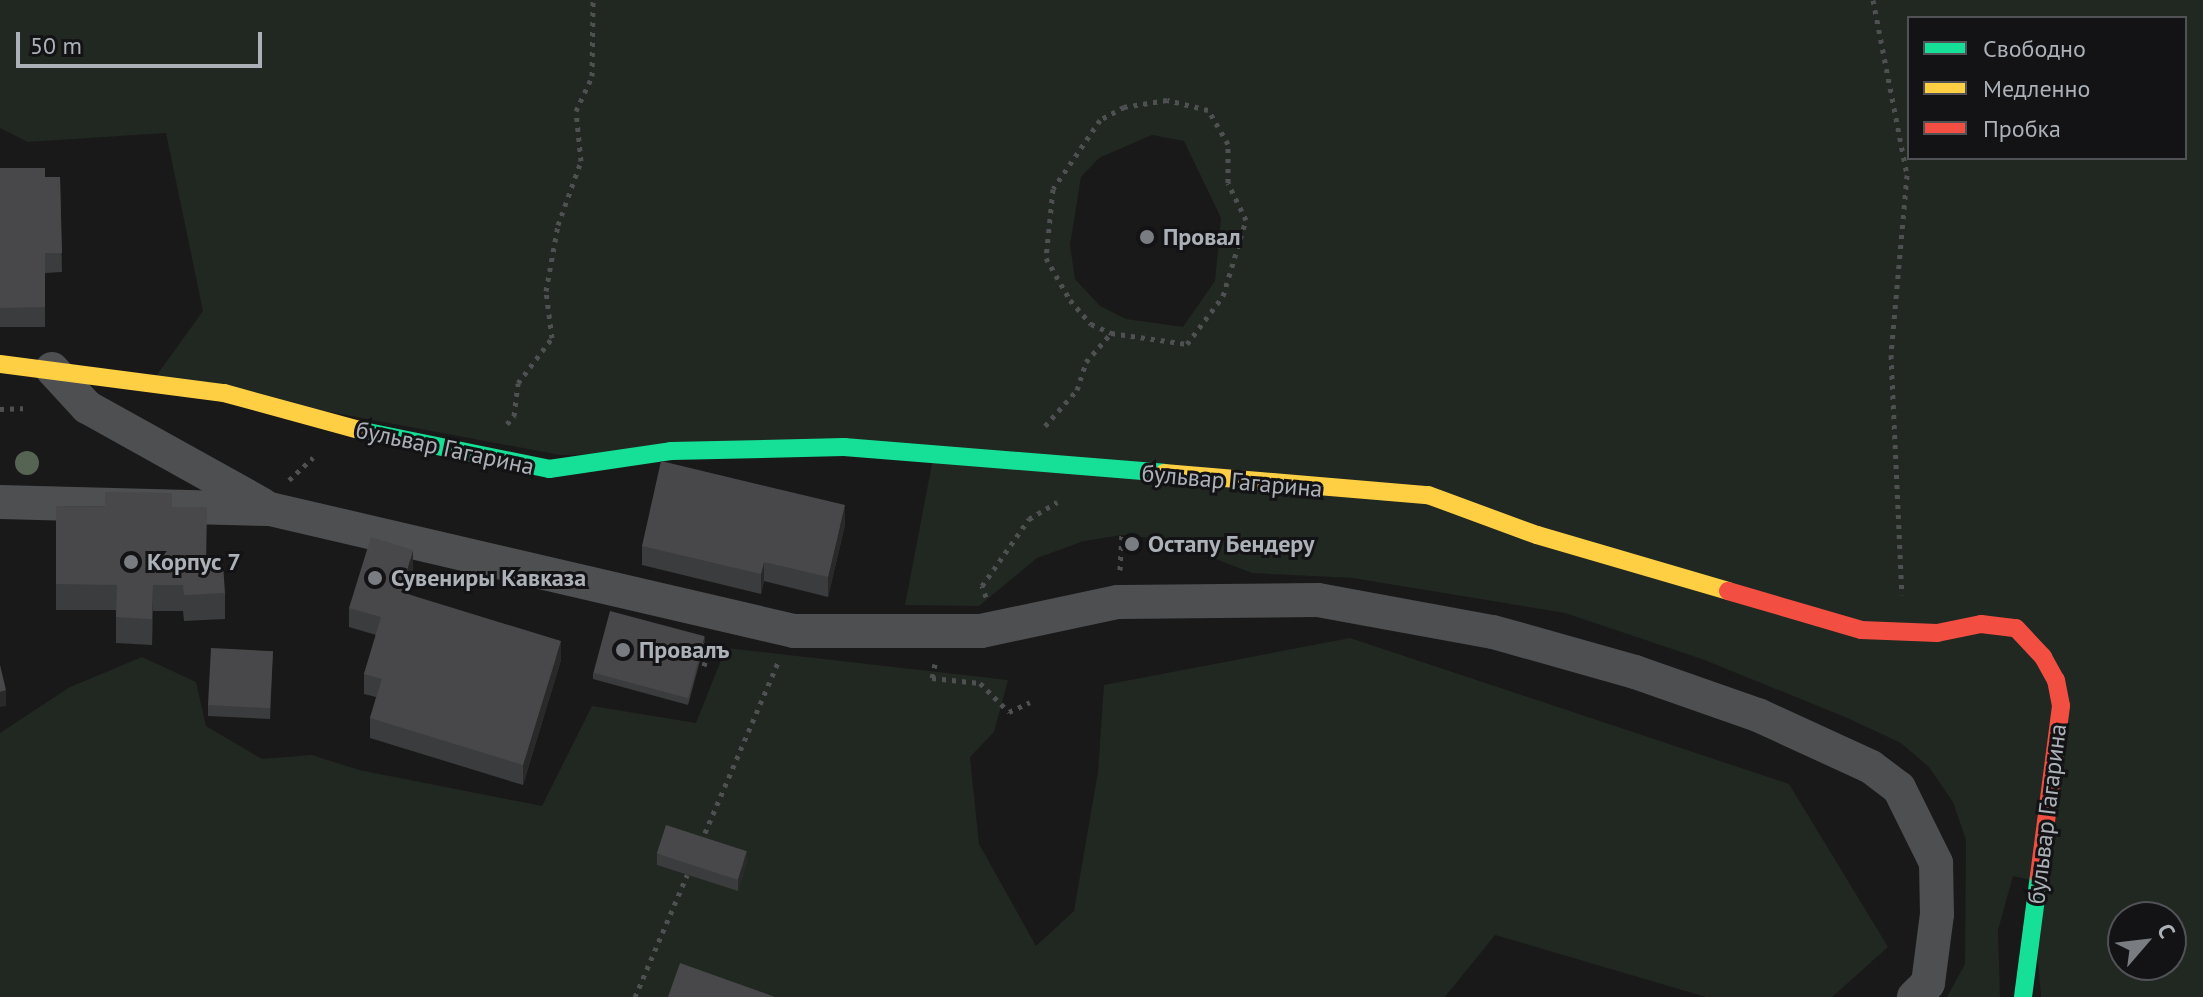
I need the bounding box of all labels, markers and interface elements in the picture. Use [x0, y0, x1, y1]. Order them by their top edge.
scale bar [20, 16, 266, 66]
legend [1907, 16, 2187, 160]
text: 50 m [30, 30, 82, 61]
text: Свободно [1983, 33, 2086, 64]
text: Медленно [1983, 73, 2090, 104]
text: Пробка [1983, 113, 2061, 144]
place label: Провал [1163, 223, 1241, 251]
marker: Провал [1138, 228, 1156, 246]
street label: бульвар Гагарина [353, 415, 537, 481]
street label: бульвар Гагарина [1140, 459, 1324, 503]
place label: Остапу Бендеру [1148, 530, 1315, 558]
marker: Остапу Бендеру [1123, 535, 1141, 553]
place label: Корпус 7 [147, 548, 241, 576]
marker: Корпус 7 [122, 553, 140, 571]
place label: Сувениры Кавказа [391, 564, 586, 592]
marker: Сувениры Кавказа [366, 569, 384, 587]
place label: Провалъ [639, 636, 730, 664]
marker: Провалъ [614, 641, 632, 659]
street label: бульвар Гагарина [2022, 722, 2072, 906]
north arrow [2107, 901, 2187, 981]
text: С [2151, 919, 2182, 943]

